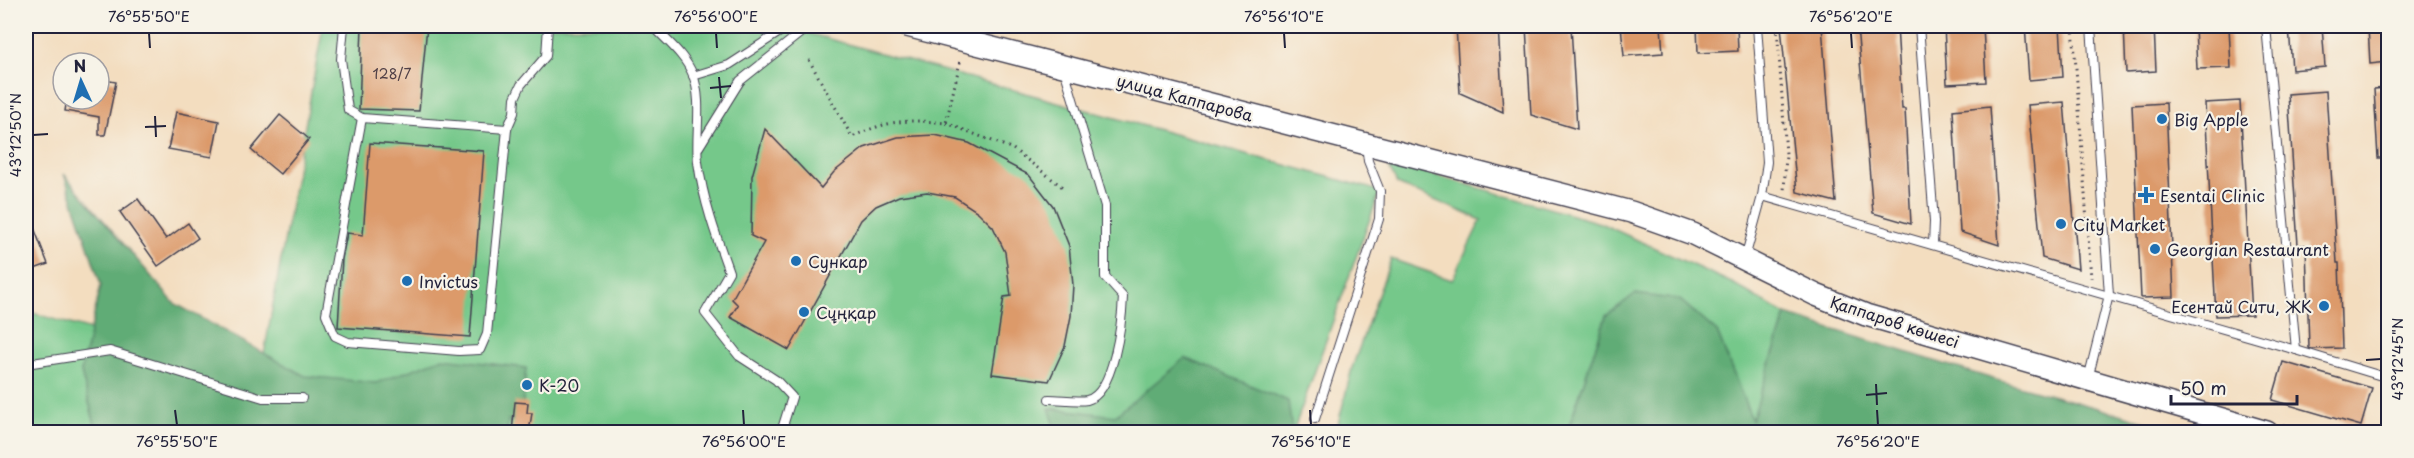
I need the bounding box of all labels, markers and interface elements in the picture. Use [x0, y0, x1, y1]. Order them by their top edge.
text: 76°55'50"E [108, 4, 190, 27]
text: 76°56'00"E [674, 4, 758, 27]
text: 76°56'10"E [1244, 4, 1324, 27]
text: 76°56'20"E [1809, 4, 1893, 27]
north arrow [51, 51, 111, 111]
text: N [73, 53, 87, 77]
house number: 128/7 [373, 63, 411, 84]
street label: улица Каппарова [1114, 67, 1256, 127]
text: 43°12'50"N [3, 93, 26, 177]
place label: Big Apple [2174, 107, 2249, 131]
marker: Big Apple [2155, 112, 2169, 126]
place label: Esentai Clinic [2160, 183, 2265, 207]
marker: Esentai Clinic [2137, 186, 2155, 204]
place label: City Market [2073, 212, 2166, 236]
marker: City Market [2054, 217, 2068, 231]
place label: Georgian Restaurant [2167, 237, 2329, 261]
marker: Georgian Restaurant [2148, 242, 2162, 256]
place label: Сункар [808, 249, 868, 273]
marker: Сункар [789, 254, 803, 268]
place label: Invictus [419, 269, 478, 293]
marker: Invictus [400, 274, 414, 288]
street label: Қаппаров көшесі [1827, 289, 1963, 353]
place label: Есентай Сити, ЖК [2171, 294, 2312, 318]
marker: Есентай Сити, ЖК [2317, 299, 2331, 313]
place label: Сұңқар [816, 300, 877, 324]
marker: Сұңқар [797, 305, 811, 319]
text: 43°12'45"N [2385, 317, 2408, 401]
scale bar [2171, 368, 2297, 406]
place label: K-20 [539, 373, 579, 397]
text: 50 m [2180, 374, 2227, 401]
marker: K-20 [520, 378, 534, 392]
text: 76°55'50"E [136, 429, 218, 452]
text: 76°56'00"E [702, 429, 786, 452]
text: 76°56'10"E [1271, 429, 1351, 452]
text: 76°56'20"E [1836, 429, 1920, 452]

